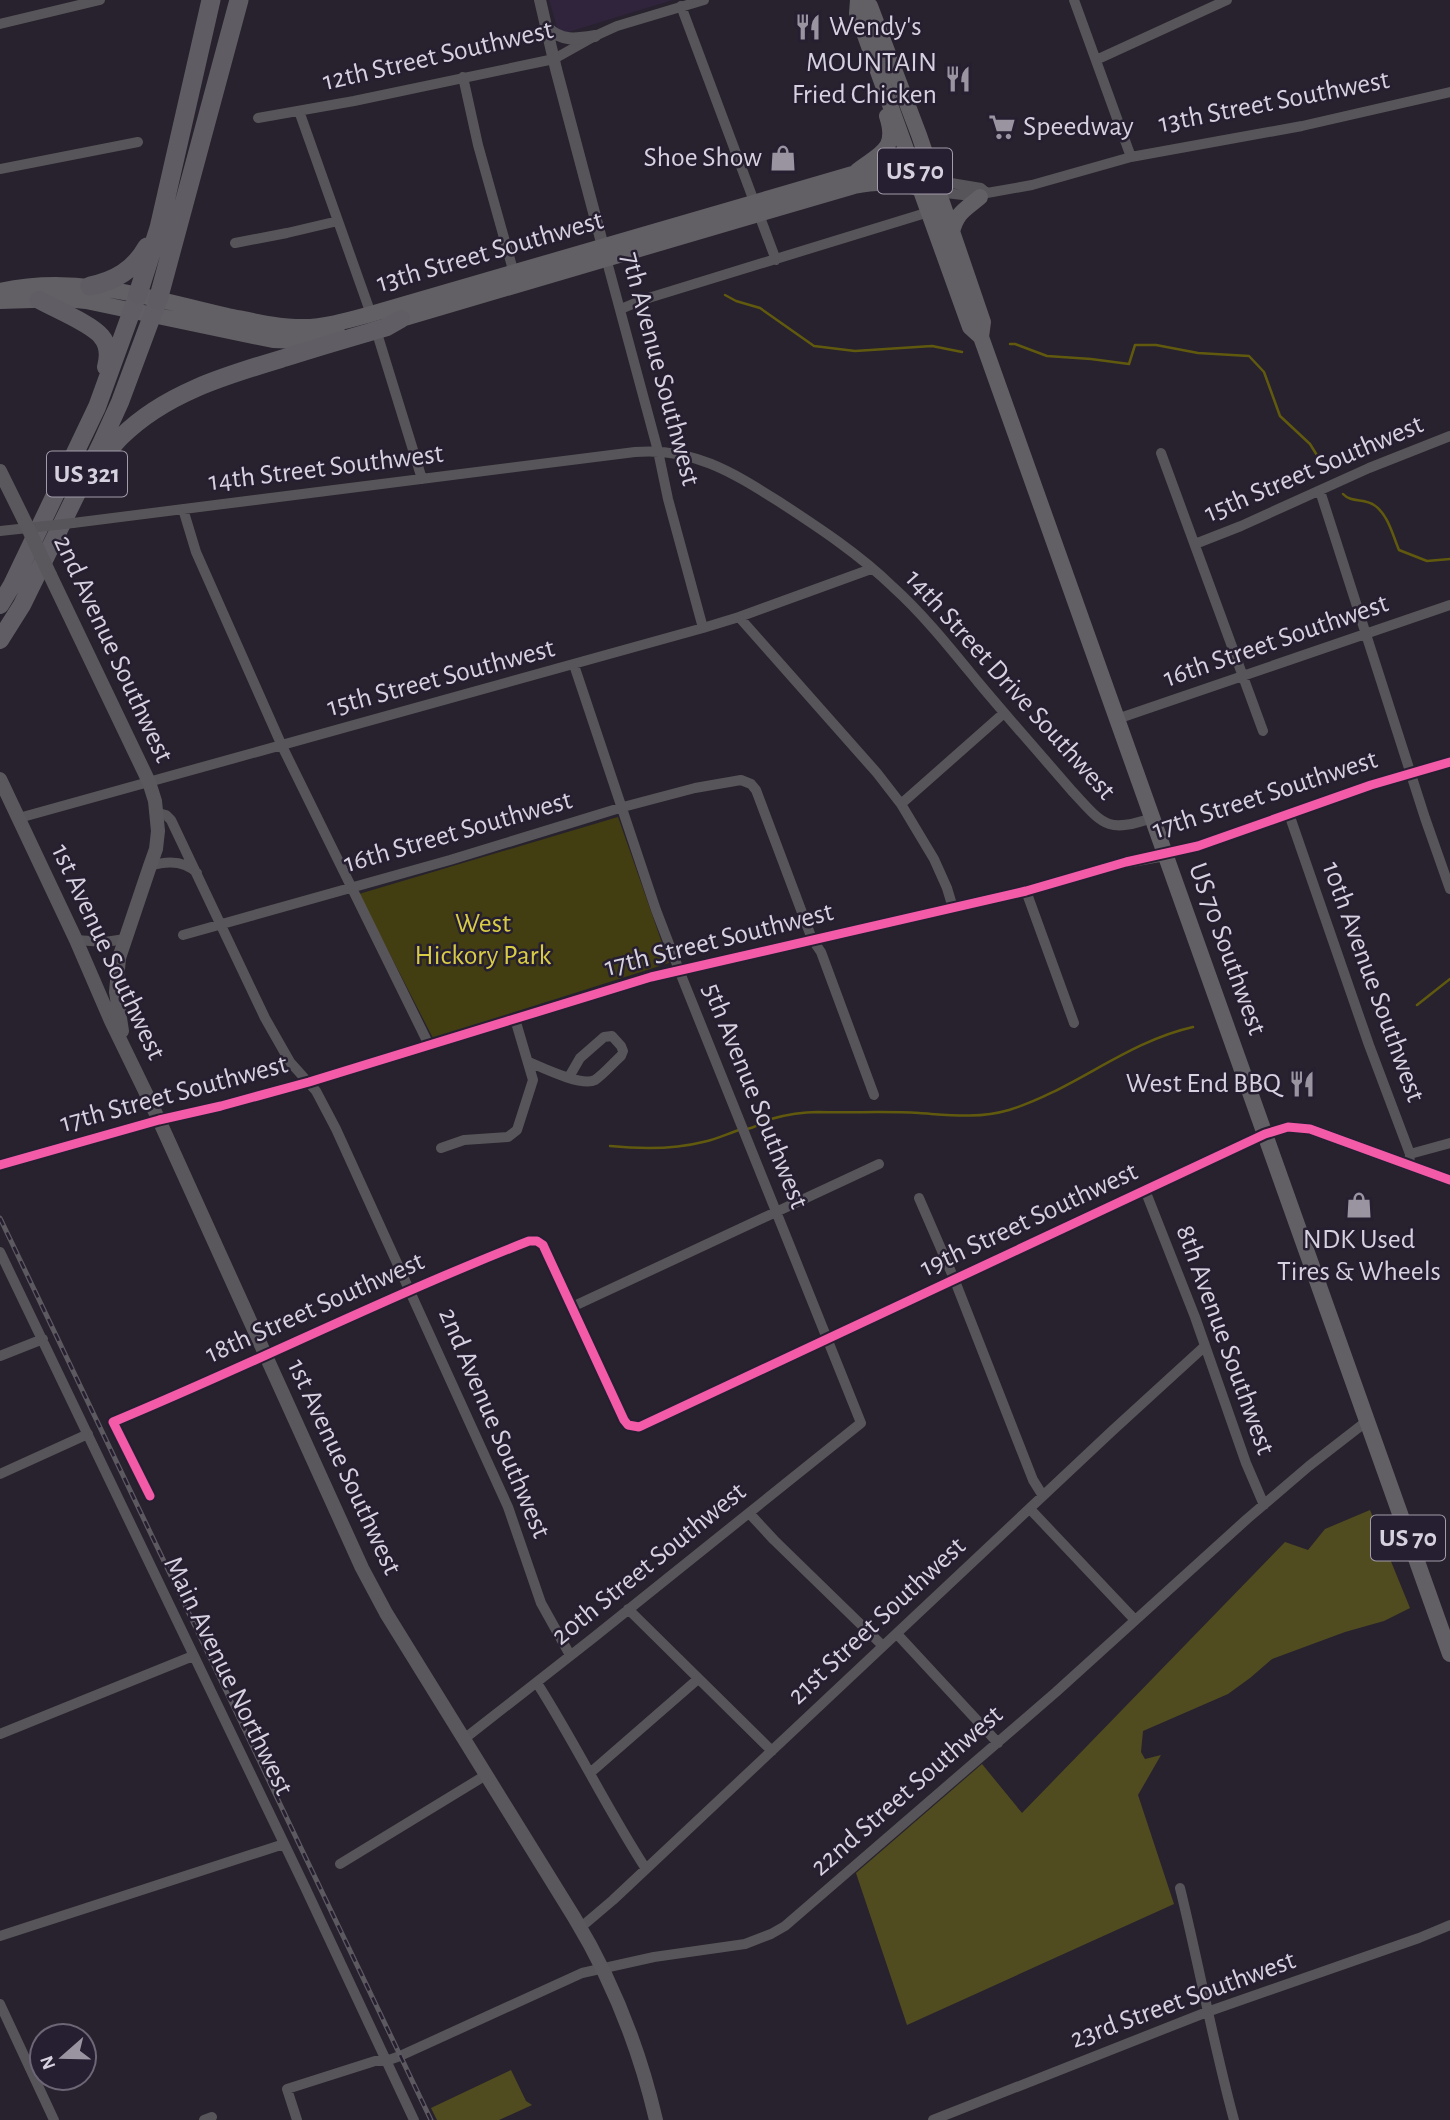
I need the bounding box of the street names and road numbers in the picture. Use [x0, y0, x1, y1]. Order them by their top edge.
street label: 12th Street Southwest [320, 16, 556, 96]
street label: 13th Street Southwest [1156, 66, 1392, 138]
road number: US 70 [878, 148, 952, 194]
street label: 13th Street Southwest [374, 206, 606, 298]
street label: 7th Avenue Southwest [615, 249, 705, 489]
street label: 15th Street Southwest [1201, 410, 1427, 528]
street label: 14th Street Southwest [207, 440, 445, 496]
road number: US 321 [47, 452, 127, 496]
street label: 2nd Avenue Southwest [48, 531, 178, 767]
street label: 14th Street Drive Southwest [900, 565, 1120, 805]
street label: 16th Street Southwest [1160, 589, 1392, 693]
street label: 15th Street Southwest [324, 634, 558, 722]
street label: 17th Street Southwest [1149, 745, 1381, 845]
street label: 16th Street Southwest [341, 786, 575, 878]
street label: 1st Avenue Southwest [46, 840, 170, 1064]
street label: 10th Avenue Southwest [1317, 858, 1429, 1106]
street label: US 70 Southwest [1183, 859, 1271, 1039]
street label: 17th Street Southwest [602, 898, 836, 982]
street label: 5th Avenue Southwest [697, 979, 813, 1213]
street label: 17th Street Southwest [57, 1050, 291, 1138]
street label: 19th Street Southwest [916, 1157, 1142, 1283]
street label: 8th Avenue Southwest [1170, 1222, 1280, 1459]
street label: 18th Street Southwest [202, 1247, 428, 1369]
street label: 2nd Avenue Southwest [433, 1304, 555, 1542]
street label: 1st Avenue Southwest [282, 1355, 406, 1579]
street label: 20th Street Southwest [547, 1477, 751, 1651]
road number: US 70 [1371, 1516, 1445, 1560]
street label: 21st Street Southwest [783, 1532, 971, 1710]
street label: Main Avenue Northwest [158, 1552, 298, 1800]
street label: 22nd Street Southwest [806, 1700, 1008, 1882]
street label: 23rd Street Southwest [1067, 1946, 1299, 2054]

